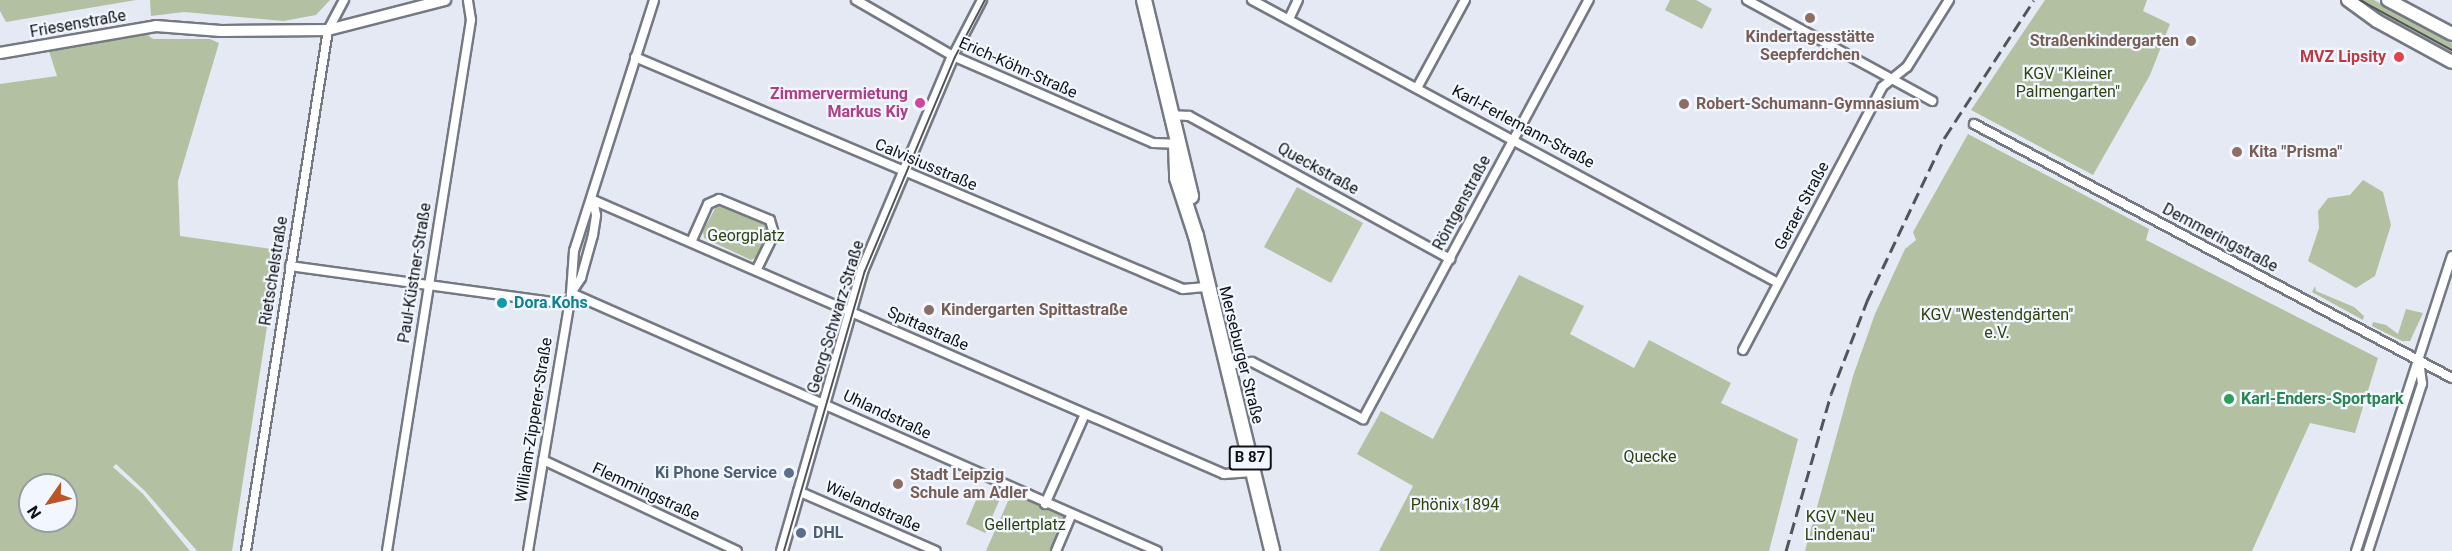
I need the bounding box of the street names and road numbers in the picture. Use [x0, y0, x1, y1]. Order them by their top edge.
street label: Friesenstraße [28, 6, 128, 42]
street label: Erich-Köhn-Straße [956, 33, 1080, 103]
street label: Karl-Ferlemann-Straße [1448, 81, 1598, 173]
street label: Calvisiusstraße [872, 135, 980, 195]
street label: Queckstraße [1274, 139, 1362, 199]
street label: Röntgenstraße [1429, 152, 1495, 254]
street label: Geraer Straße [1771, 158, 1833, 254]
street label: Demmeringstraße [2159, 199, 2281, 277]
street label: Paul-Küstner-Straße [394, 202, 436, 344]
street label: Rietschelstraße [256, 215, 292, 327]
street label: Georg-Schwarz-Straße [804, 238, 868, 396]
street label: Merseburger Straße [1215, 284, 1267, 426]
street label: Spittastraße [884, 303, 972, 355]
street label: William-Zipperer-Straße [511, 336, 557, 504]
street label: Uhlandstraße [840, 386, 934, 444]
road number: B 87 [1228, 446, 1272, 470]
street label: Flemmingstraße [589, 459, 703, 525]
street label: Wielandstraße [822, 477, 924, 537]

